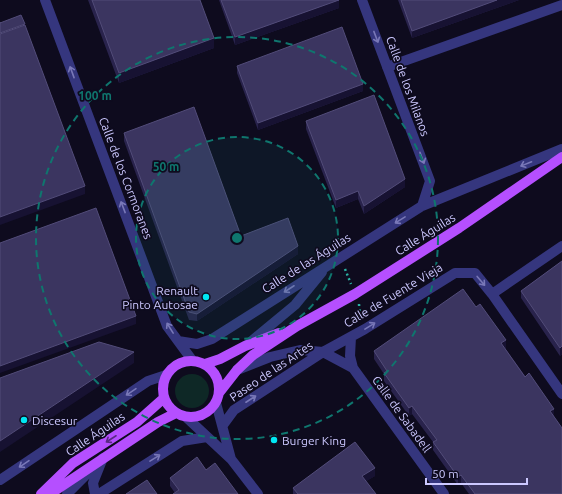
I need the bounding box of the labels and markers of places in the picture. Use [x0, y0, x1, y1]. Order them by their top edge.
centre of rings [230, 231, 244, 245]
place label: Renault Pinto Autosae [122, 284, 198, 311]
marker: Renault Pinto Autosae [201, 292, 211, 302]
place label: Discesur [32, 414, 78, 427]
marker: Discesur [19, 415, 29, 425]
place label: Burger King [282, 434, 346, 447]
marker: Burger King [269, 435, 279, 445]

